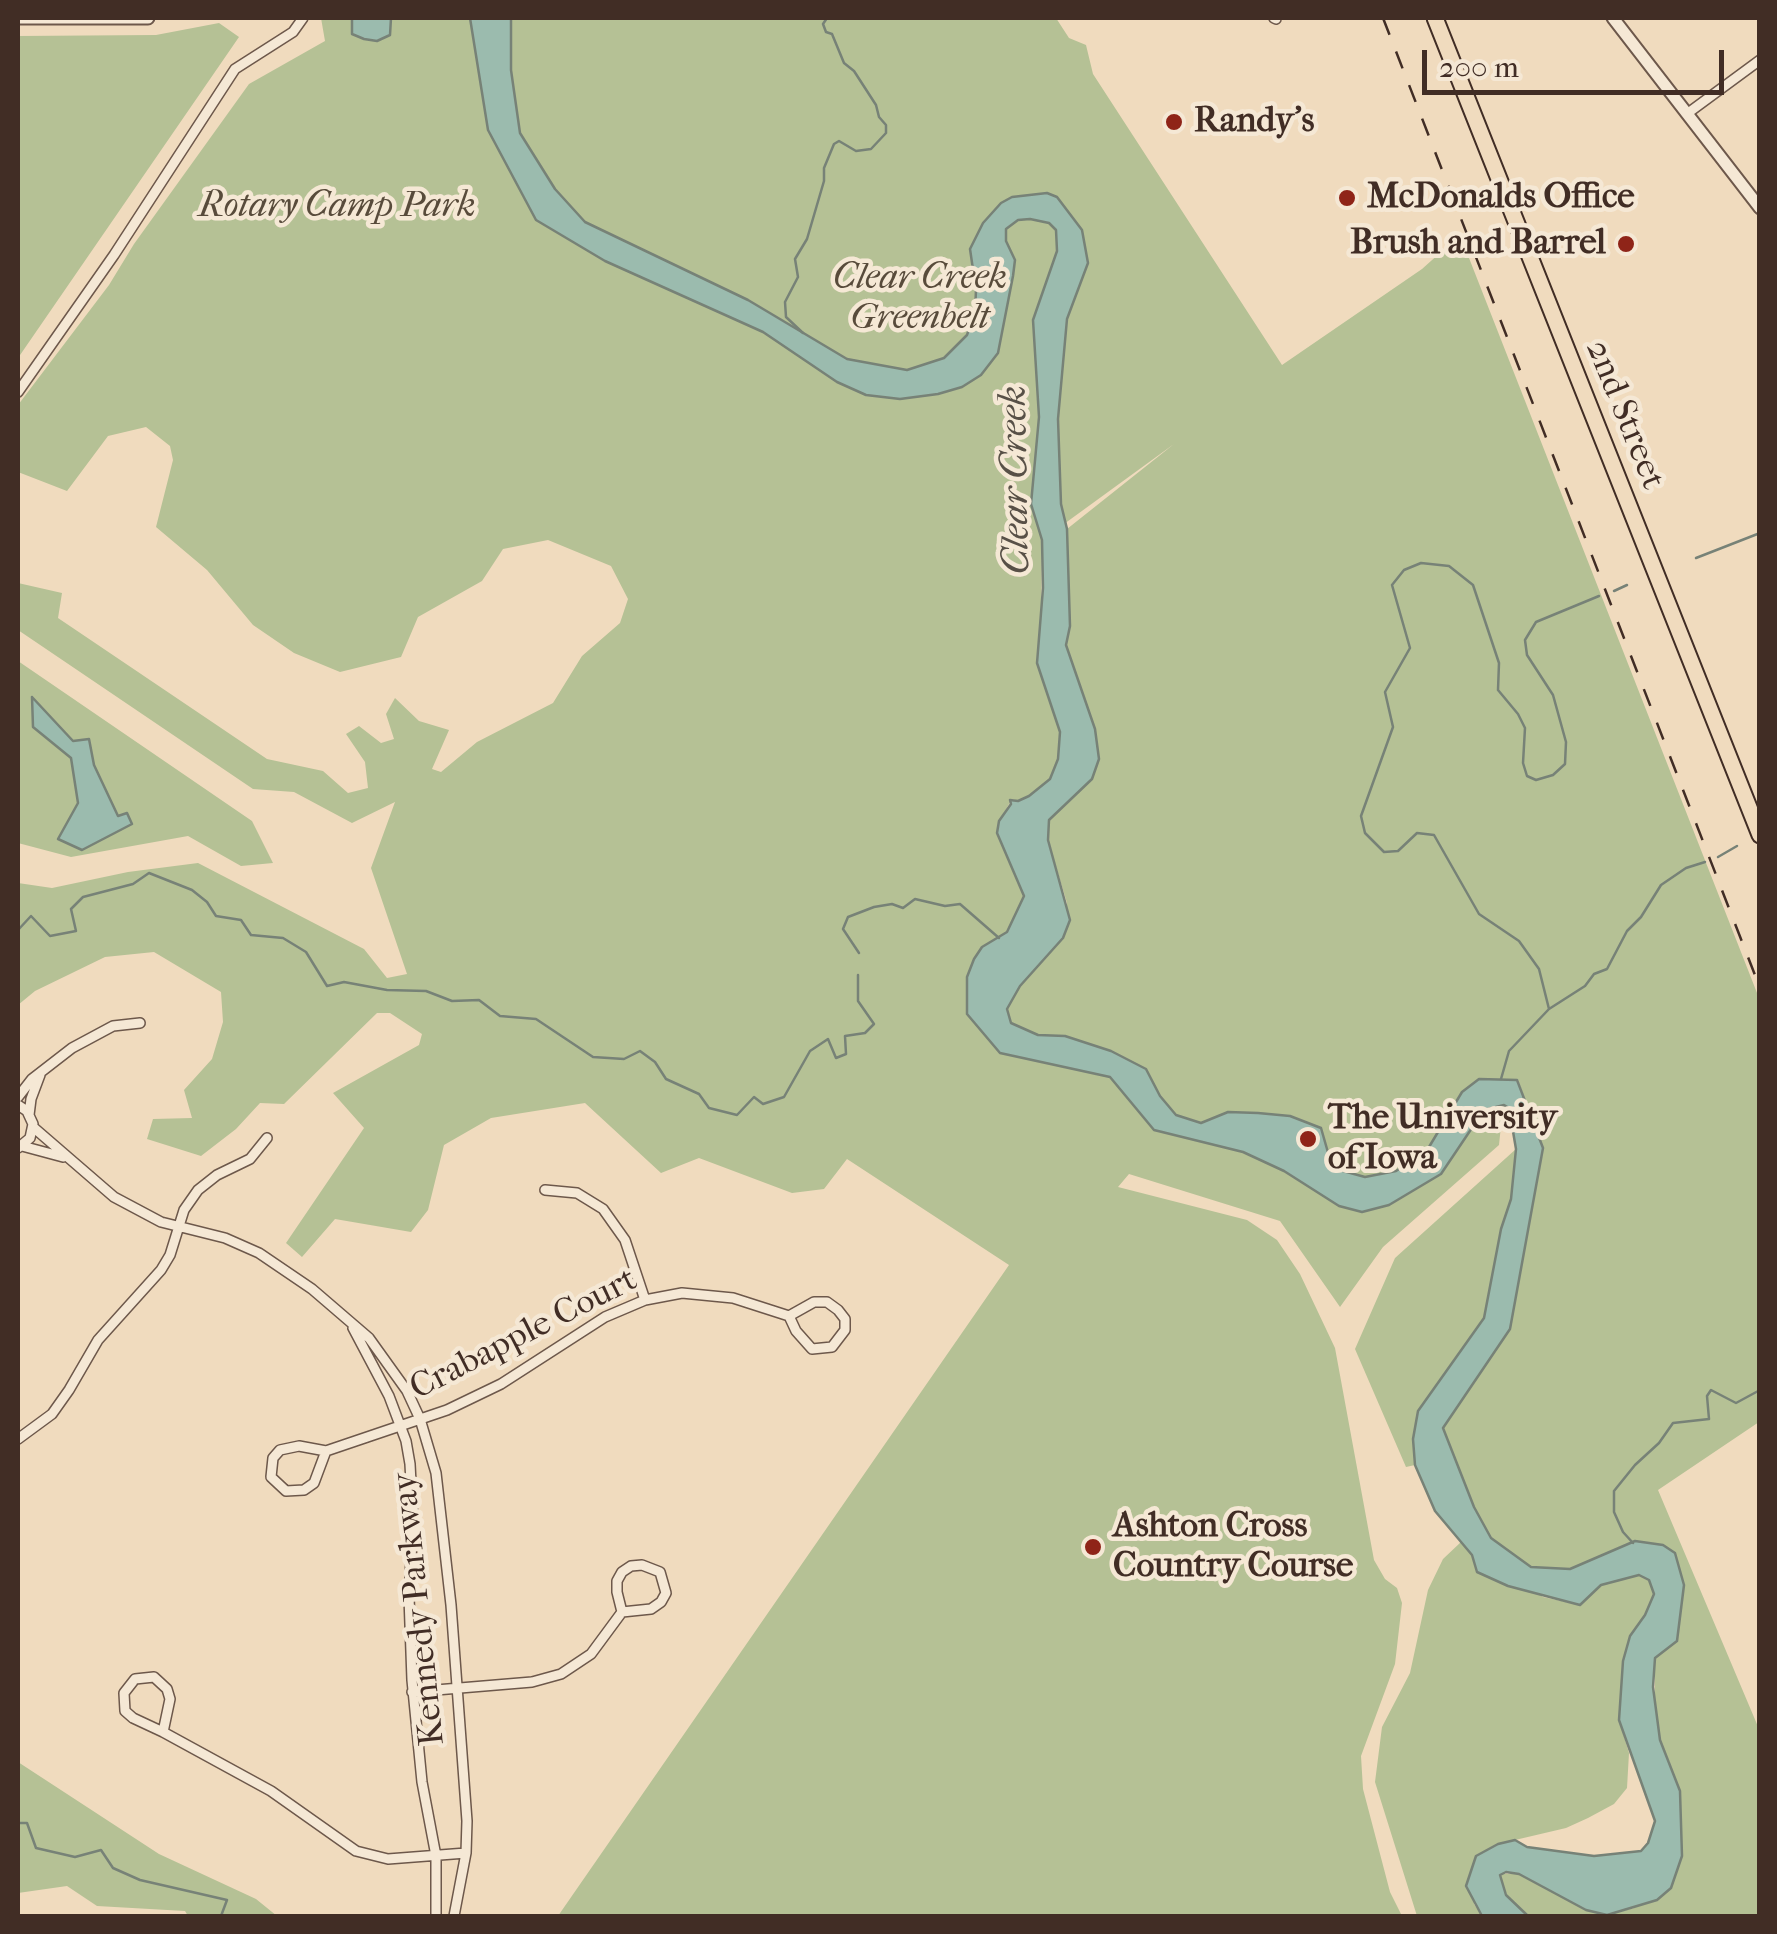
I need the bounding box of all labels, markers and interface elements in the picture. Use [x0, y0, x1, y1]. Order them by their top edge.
scale bar [1427, 30, 1730, 92]
text: 200 m [1439, 50, 1519, 85]
place label: Randy's [1194, 101, 1314, 143]
marker: Randy's [1163, 111, 1185, 133]
place label: McDonalds Office [1367, 177, 1635, 219]
park label: Rotary Camp Park [198, 186, 476, 228]
marker: McDonalds Office [1336, 187, 1358, 209]
place label: Brush and Barrel [1350, 223, 1606, 265]
marker: Brush and Barrel [1615, 233, 1637, 255]
park label: Clear Creek Greenbelt [833, 258, 1007, 340]
street label: 2nd Street [1575, 334, 1673, 496]
water label: Clear Creek [993, 385, 1041, 575]
place label: The University of Iowa [1328, 1098, 1557, 1180]
marker: The University of Iowa [1297, 1128, 1319, 1150]
street label: Crabapple Court [403, 1260, 645, 1410]
street label: Kennedy Parkway [385, 1470, 455, 1748]
place label: Ashton Cross Country Course [1113, 1506, 1353, 1588]
marker: Ashton Cross Country Course [1082, 1536, 1104, 1558]

